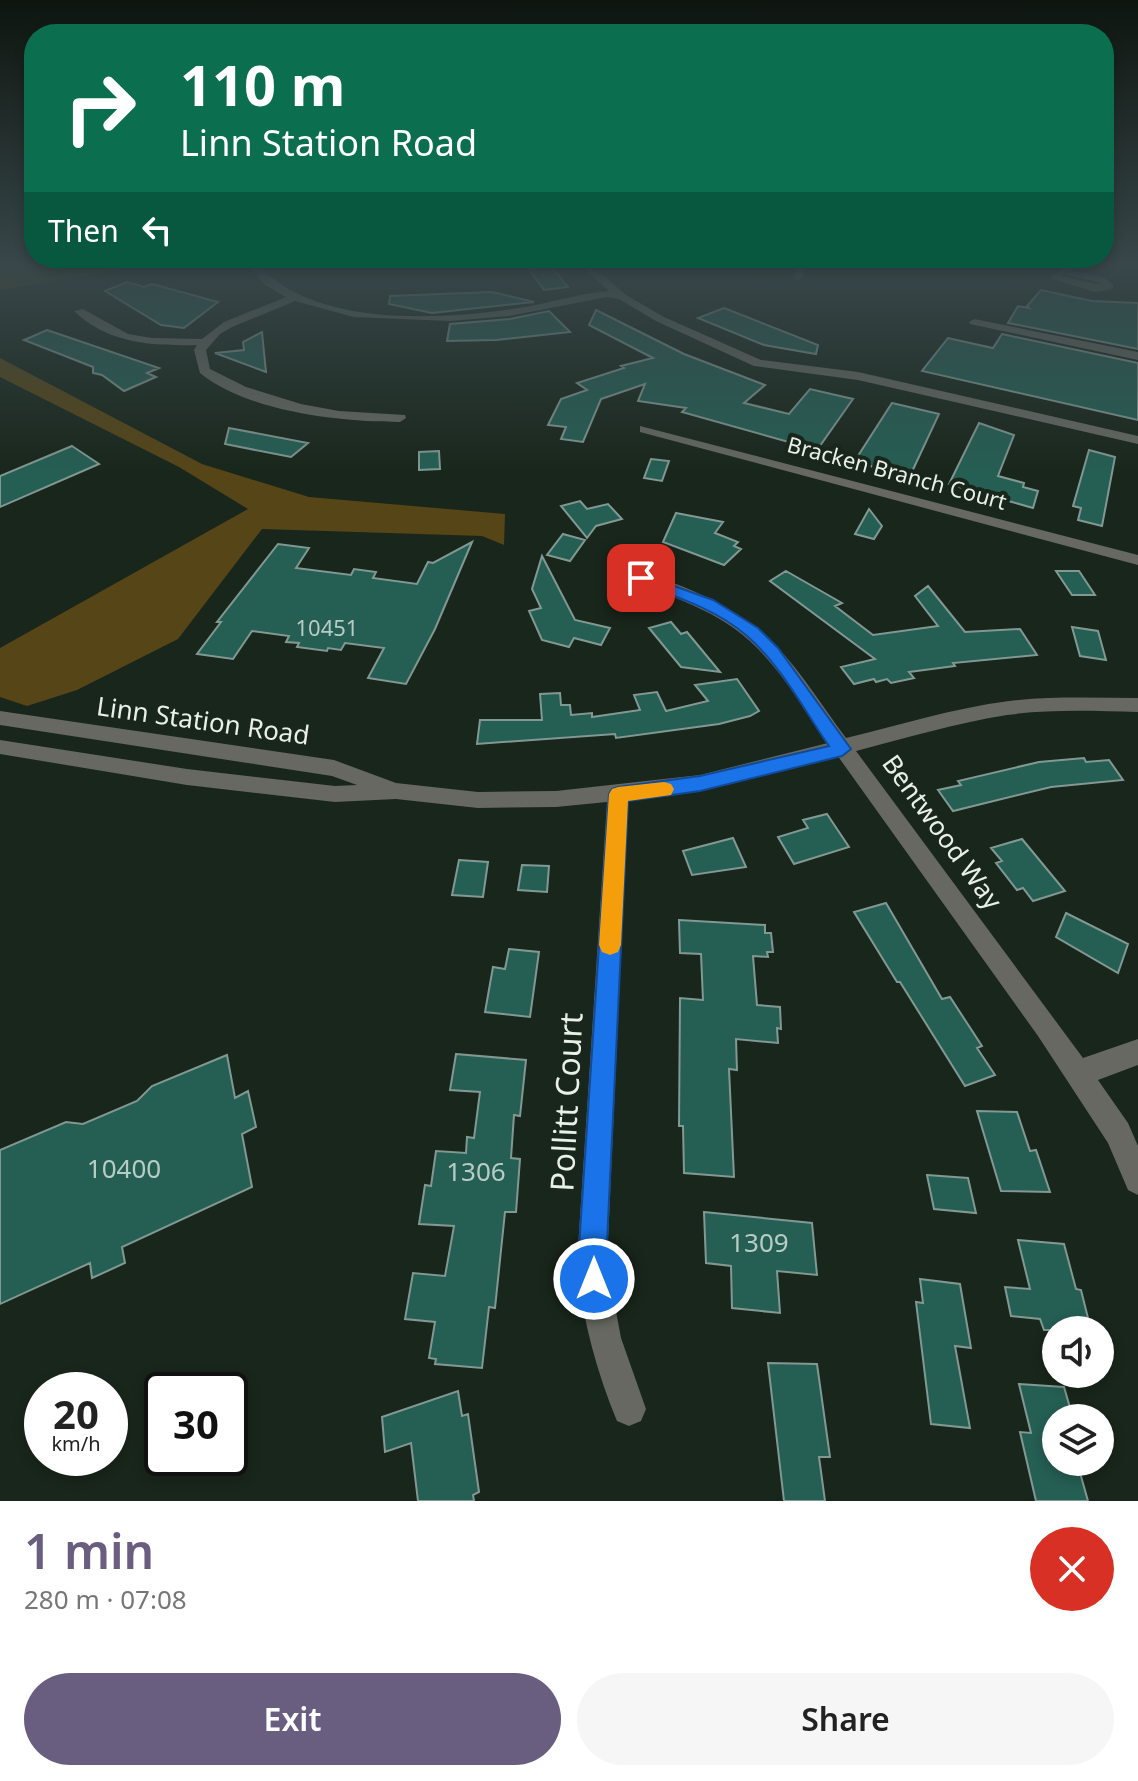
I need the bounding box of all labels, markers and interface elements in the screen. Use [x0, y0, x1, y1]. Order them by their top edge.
text: 110 m [180, 46, 345, 122]
icon: right [48, 56, 152, 160]
text: Linn Station Road [180, 118, 477, 167]
icon: left [135, 208, 179, 252]
text: Then [48, 210, 119, 251]
street label: Bracken Branch Court [784, 428, 1010, 516]
pin [607, 544, 675, 612]
icon: arrive [619, 556, 663, 600]
house number: 10451 [296, 612, 358, 642]
street label: Linn Station Road [94, 687, 312, 753]
street label: Bentwood Way [874, 747, 1012, 917]
street label: Pollitt Court [539, 1011, 592, 1192]
house number: 10400 [87, 1150, 161, 1186]
house number: 1306 [446, 1153, 506, 1189]
house number: 1309 [729, 1224, 789, 1260]
position arrow [552, 1237, 636, 1321]
map controls [1042, 1316, 1114, 1476]
button: sound [1042, 1316, 1114, 1388]
speed limit sign: 30 [144, 1372, 248, 1476]
text: 20 [53, 1386, 99, 1441]
button: layers [1042, 1404, 1114, 1476]
text: km/h [51, 1430, 101, 1457]
text: 1 min [24, 1518, 154, 1583]
button: close [1030, 1527, 1114, 1611]
text: 280 m · 07:08 [24, 1581, 187, 1617]
button: Exit [24, 1673, 561, 1765]
button: Share [577, 1673, 1114, 1765]

